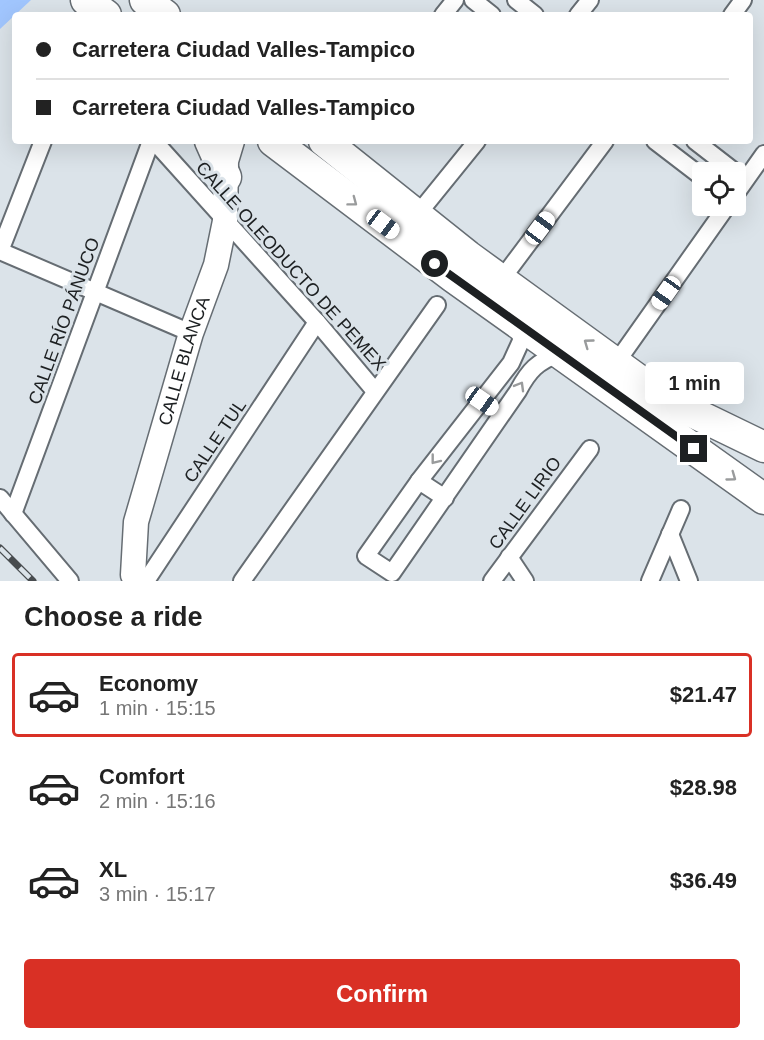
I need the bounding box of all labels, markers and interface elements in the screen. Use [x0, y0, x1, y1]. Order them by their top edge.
text: Carretera Ciudad Valles-Tampico [72, 37, 415, 62]
text: Carretera Ciudad Valles-Tampico [72, 95, 415, 120]
street label: CALLE OLEODUCTO DE PEMEX [192, 158, 390, 374]
map controls [692, 162, 746, 216]
button: locate [692, 162, 746, 216]
one-way arrow [347, 194, 358, 205]
car [363, 206, 403, 242]
car [522, 208, 558, 248]
street label: CALLE RÍO PÁNUCO [24, 235, 104, 407]
route start [421, 250, 448, 277]
car [648, 273, 684, 313]
street label: CALLE BLANCA [155, 293, 214, 428]
one-way arrow [583, 339, 594, 350]
callout: 1 min [644, 362, 744, 404]
text: 1 min [668, 372, 721, 394]
one-way arrow [512, 382, 524, 392]
car [462, 383, 502, 419]
street label: CALLE TUL [180, 396, 250, 486]
route end [680, 435, 707, 462]
one-way arrow [432, 453, 443, 464]
street label: CALLE LIRIO [485, 453, 565, 553]
one-way arrow [726, 469, 737, 480]
text: Choose a ride [24, 602, 203, 632]
icon: car [27, 668, 81, 722]
text: Economy [99, 671, 198, 696]
text: $21.47 [670, 682, 737, 707]
text: 1 min · 15:15 [99, 697, 216, 719]
icon: car [27, 761, 81, 815]
text: Comfort [99, 764, 185, 789]
text: $28.98 [670, 775, 737, 800]
text: 2 min · 15:16 [99, 790, 216, 812]
icon: car [27, 854, 81, 908]
text: XL [99, 857, 127, 882]
text: $36.49 [670, 868, 737, 893]
text: 3 min · 15:17 [99, 883, 216, 905]
button: Confirm [24, 959, 740, 1028]

